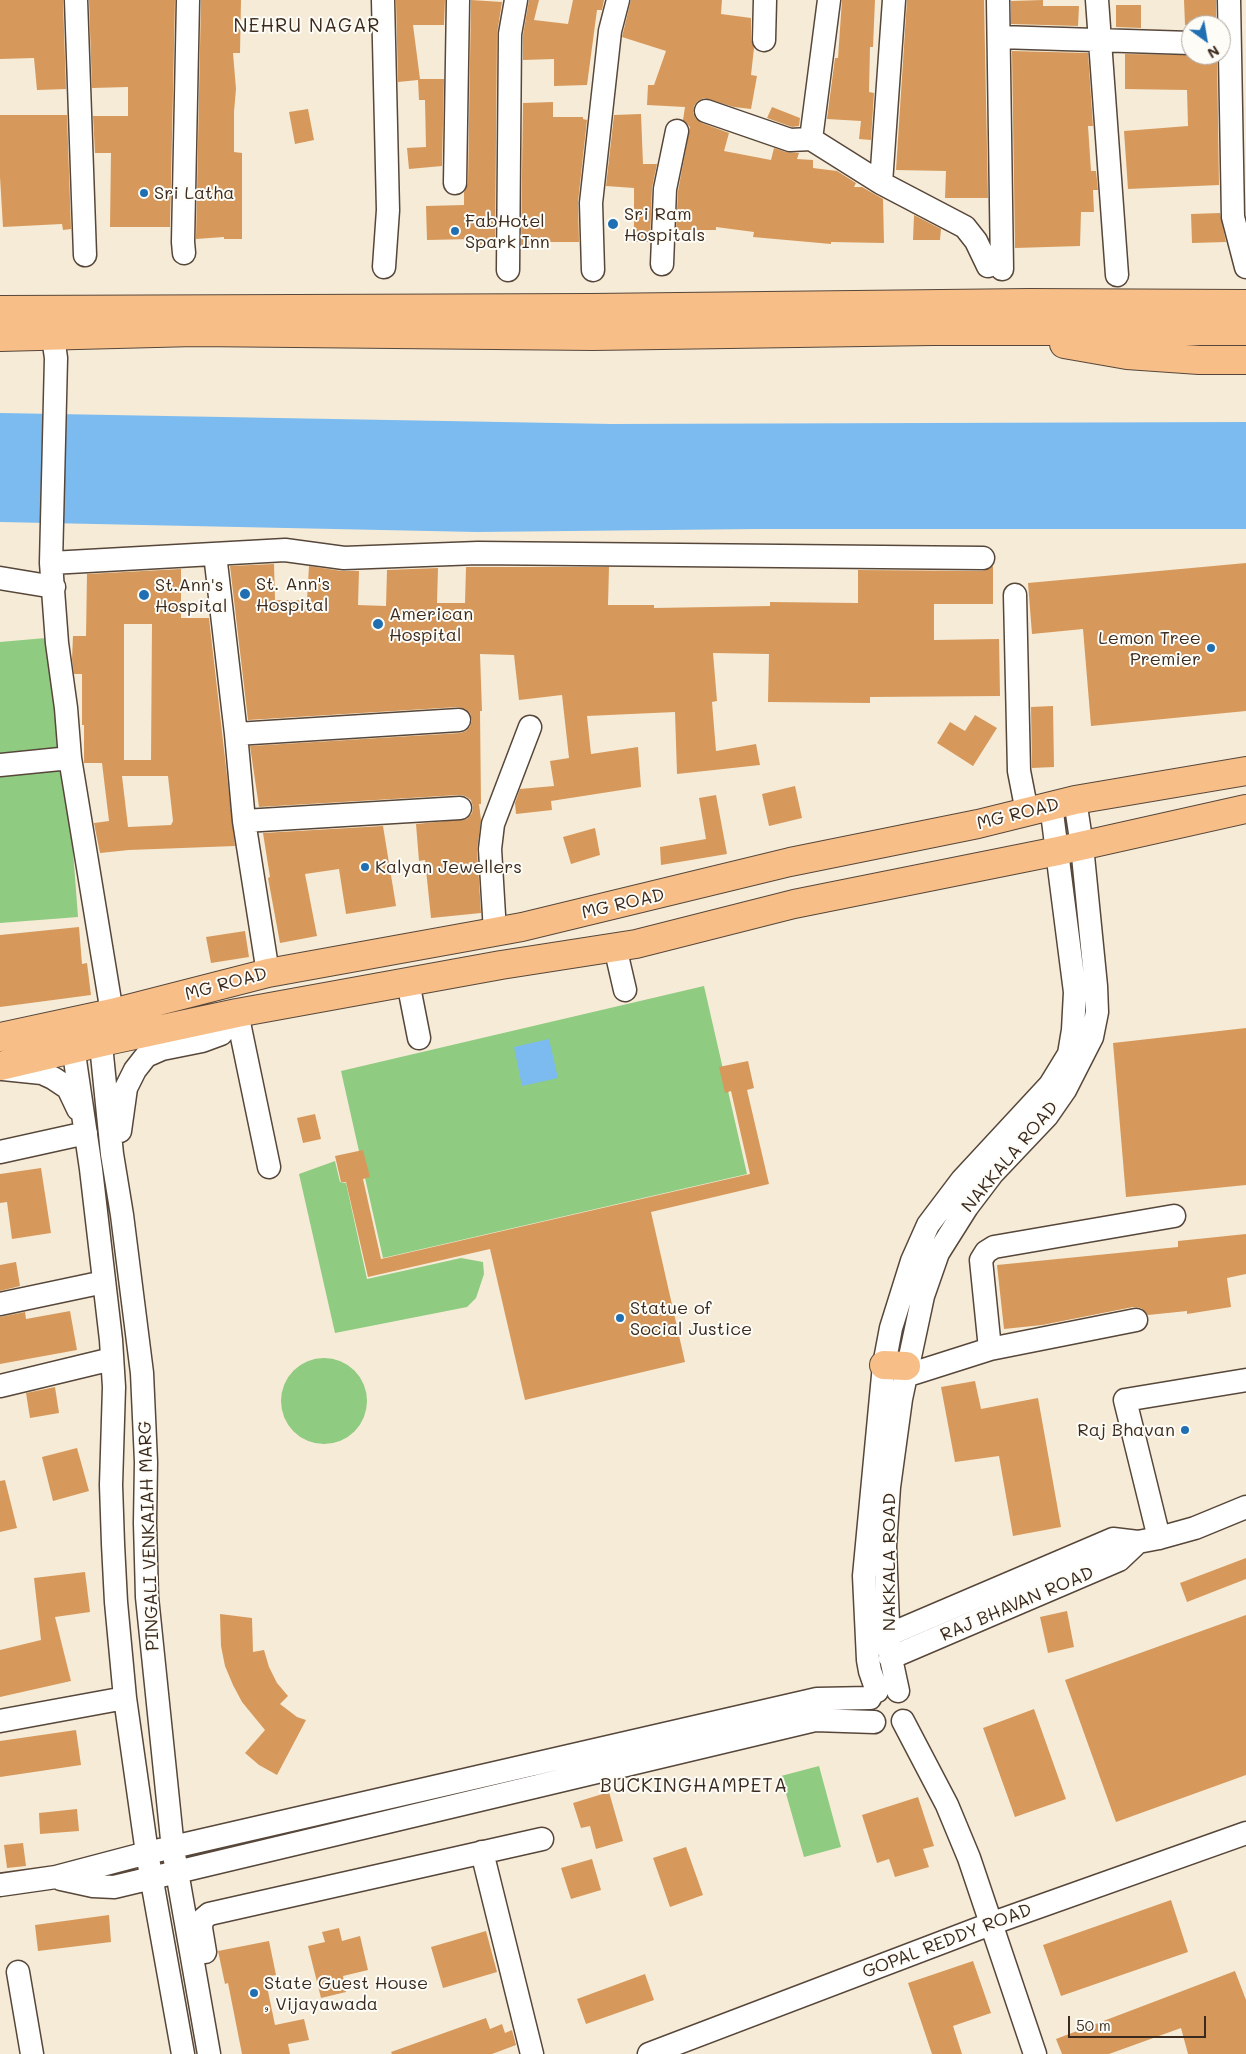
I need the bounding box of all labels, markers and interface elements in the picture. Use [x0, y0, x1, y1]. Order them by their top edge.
district label: NEHRU NAGAR [232, 15, 382, 37]
north arrow [1181, 15, 1231, 65]
text: N [1204, 41, 1223, 63]
place label: Sri Latha [154, 182, 234, 204]
marker: Sri Latha [138, 187, 150, 199]
place label: Sri Ram Hospitals [624, 203, 705, 245]
place label: FabHotel Spark Inn [465, 210, 550, 252]
marker: Sri Ram Hospitals [606, 217, 620, 231]
marker: FabHotel Spark Inn [449, 225, 461, 237]
place label: St. Ann's Hospital [256, 573, 330, 616]
place label: St.Ann's Hospital [155, 574, 228, 616]
marker: St. Ann's Hospital [238, 587, 252, 601]
marker: St.Ann's Hospital [137, 588, 151, 602]
place label: American Hospital [389, 603, 473, 646]
marker: American Hospital [371, 617, 385, 631]
place label: Lemon Tree Premier [1098, 627, 1201, 670]
marker: Lemon Tree Premier [1205, 642, 1217, 654]
street label: MG ROAD [975, 793, 1061, 835]
place label: Kalyan Jewellers [375, 856, 522, 878]
marker: Kalyan Jewellers [359, 861, 371, 873]
street label: MG ROAD [580, 884, 666, 924]
street label: MG ROAD [183, 963, 269, 1005]
street label: NAKKALA ROAD [957, 1097, 1063, 1217]
place label: Statue of Social Justice [630, 1297, 752, 1340]
marker: Statue of Social Justice [614, 1312, 626, 1324]
place label: Raj Bhavan [1077, 1419, 1175, 1441]
street label: PINGALI VENKAIAH MARG [134, 1421, 164, 1651]
marker: Raj Bhavan [1179, 1424, 1191, 1436]
street label: NAKKALA ROAD [878, 1493, 900, 1631]
street label: RAJ BHAVAN ROAD [937, 1562, 1097, 1646]
district label: BUCKINGHAMPETA [598, 1775, 790, 1797]
street label: GOPAL REDDY ROAD [859, 1899, 1035, 1983]
place label: State Guest House , Vijayawada [264, 1972, 428, 2015]
marker: State Guest House , Vijayawada [248, 1987, 260, 1999]
scale bar [1071, 2006, 1208, 2038]
text: 50 m [1076, 2015, 1111, 2035]

